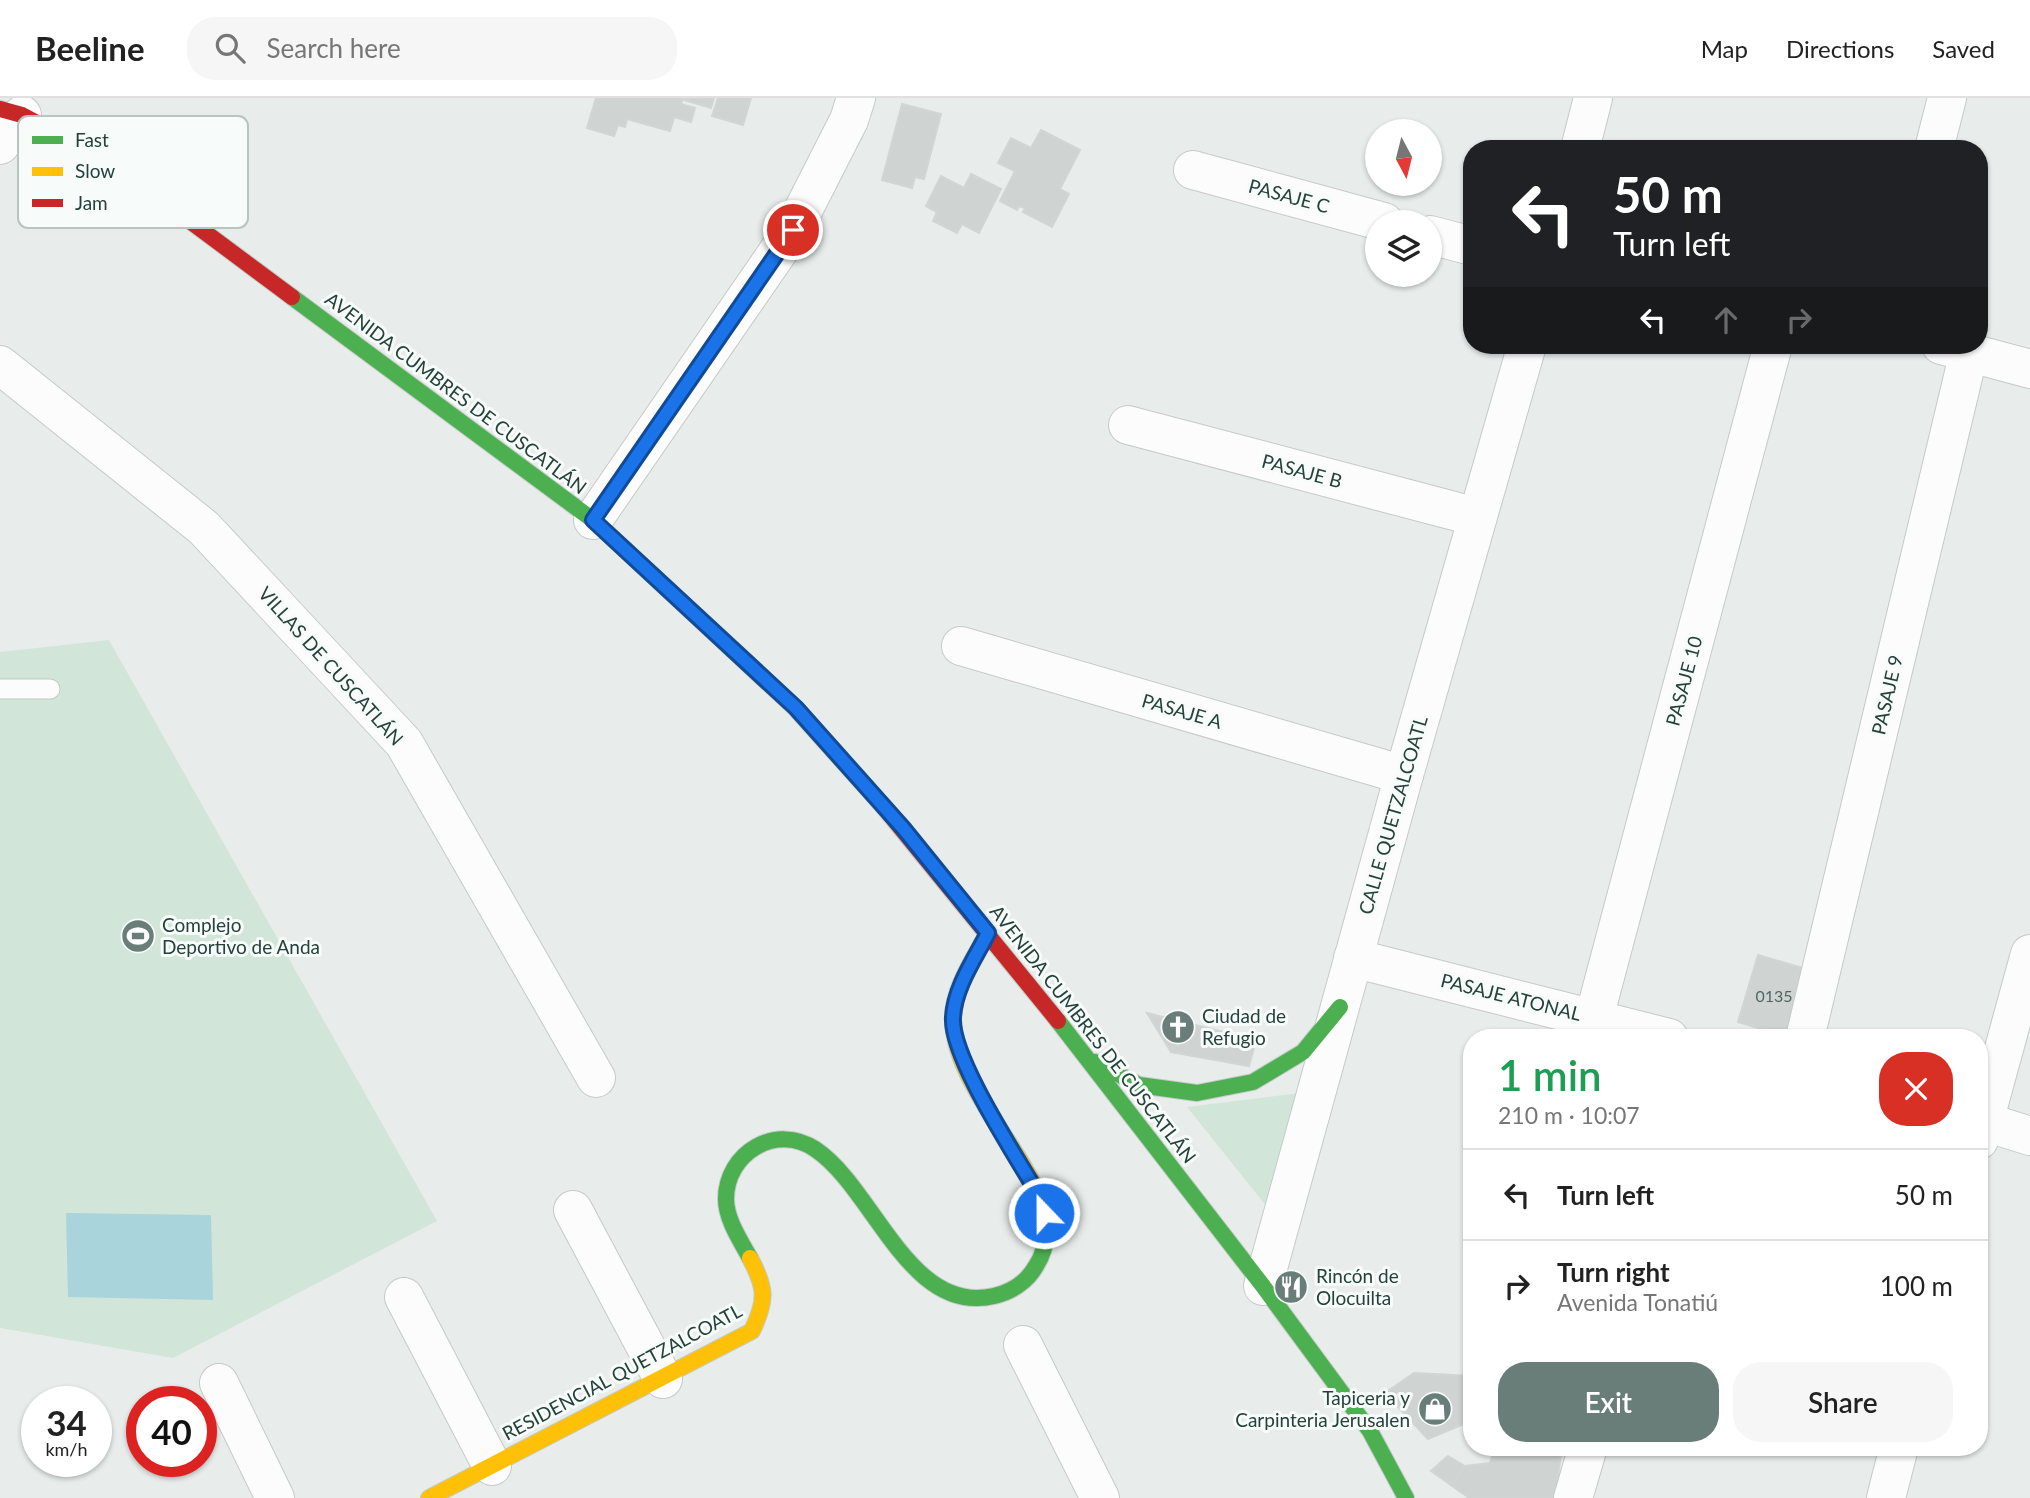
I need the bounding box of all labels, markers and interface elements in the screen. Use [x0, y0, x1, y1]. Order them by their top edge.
search box [187, 17, 677, 80]
text: Beeline [35, 28, 145, 68]
icon: search [211, 29, 249, 67]
text: Search here [267, 32, 401, 64]
text: Map [1701, 34, 1748, 63]
text: Directions [1786, 34, 1894, 63]
text: Saved [1932, 34, 1995, 63]
legend [18, 116, 248, 228]
north arrow [1365, 119, 1442, 196]
map controls [1365, 119, 1442, 287]
text: Fast [75, 128, 109, 151]
text: Slow [75, 159, 115, 182]
text: 50 m [1613, 165, 1723, 223]
icon: left [1498, 168, 1589, 259]
street label: PASAJE C [1246, 174, 1332, 217]
text: Jam [75, 191, 108, 214]
pin [763, 200, 823, 260]
button: layers [1365, 210, 1442, 287]
icon: arrive [774, 211, 812, 249]
text: Turn left [1613, 224, 1730, 263]
street label: AVENIDA CUMBRES DE CUSCATLÁN [321, 287, 591, 498]
icon: left [1634, 301, 1672, 339]
icon: ahead [1707, 301, 1745, 339]
icon: right [1780, 301, 1818, 339]
street label: PASAJE B [1259, 449, 1345, 492]
street label: VILLAS DE CUSCATLÁN [254, 582, 409, 750]
street label: PASAJE 10 [1660, 633, 1707, 728]
street label: PASAJE 9 [1866, 653, 1907, 737]
street label: PASAJE A [1139, 688, 1225, 733]
street label: CALLE QUETZALCOATL [1353, 713, 1432, 917]
street label: AVENIDA CUMBRES DE CUSCATLÁN [985, 900, 1201, 1167]
place label: Complejo Deportivo de Anda [162, 913, 320, 958]
sports icon: Complejo Deportivo de Anda [119, 917, 157, 955]
street label: PASAJE ATONAL [1439, 968, 1584, 1025]
house number: 0135 [1755, 986, 1793, 1005]
place label: Ciudad de Refugio [1202, 1004, 1286, 1049]
church icon: Ciudad de Refugio [1159, 1008, 1197, 1046]
text: 1 min [1498, 1050, 1602, 1100]
button: close [1879, 1052, 1953, 1126]
text: 210 m · 10:07 [1498, 1101, 1640, 1129]
position arrow [1007, 1176, 1081, 1250]
icon: left [1498, 1176, 1536, 1214]
text: Turn left [1557, 1179, 1654, 1211]
text: 50 m [1895, 1179, 1953, 1211]
text: Turn right [1557, 1256, 1670, 1288]
place label: Rincón de Olocuilta [1316, 1264, 1399, 1309]
icon: right [1498, 1267, 1536, 1305]
restaurant icon: Rincón de Olocuilta [1272, 1268, 1310, 1306]
text: 100 m [1880, 1270, 1953, 1302]
text: Avenida Tonatiú [1557, 1288, 1718, 1316]
street label: RESIDENCIAL QUETZALCOATL [498, 1298, 746, 1445]
button: Exit [1498, 1362, 1719, 1442]
button: Share [1733, 1362, 1953, 1442]
speed limit sign: 40 [126, 1386, 217, 1477]
place label: Tapiceria y Carpinteria Jerusalen [1235, 1386, 1410, 1431]
shop icon: Tapiceria y Carpinteria Jerusalen [1416, 1390, 1454, 1428]
text: 34 [46, 1401, 87, 1443]
text: km/h [45, 1438, 88, 1460]

